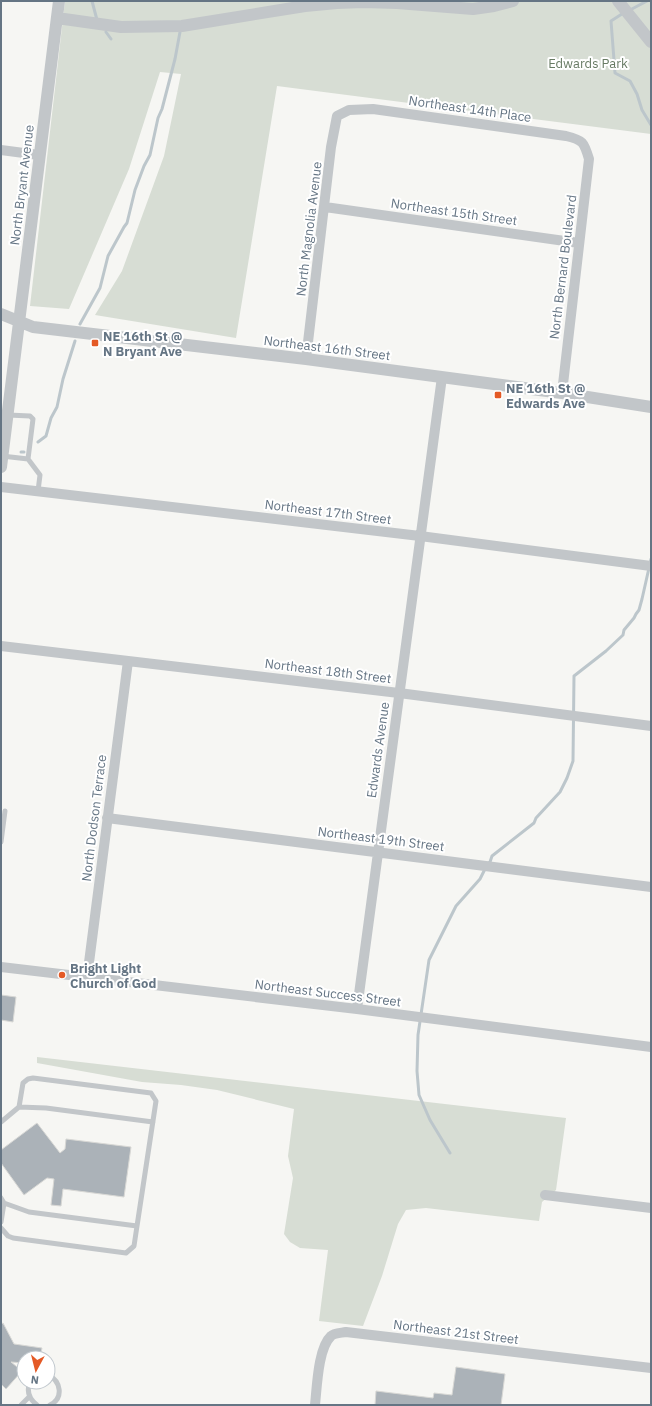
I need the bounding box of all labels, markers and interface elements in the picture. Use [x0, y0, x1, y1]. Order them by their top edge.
park label: Edwards Park [548, 55, 628, 72]
street label: Northeast 14th Place [408, 92, 532, 126]
street label: North Bryant Avenue [6, 124, 38, 246]
street label: North Magnolia Avenue [292, 161, 326, 297]
street label: North Bernard Boulevard [546, 194, 580, 340]
street label: Northeast 15th Street [390, 195, 518, 229]
place label: NE 16th St @ N Bryant Ave [103, 328, 183, 360]
street label: Northeast 16th Street [263, 332, 391, 364]
marker: NE 16th St @ N Bryant Ave [90, 338, 100, 348]
place label: NE 16th St @ Edwards Ave [506, 380, 586, 412]
marker: NE 16th St @ Edwards Ave [493, 390, 503, 400]
street label: Northeast 17th Street [264, 496, 392, 528]
street label: Northeast 18th Street [264, 655, 392, 687]
street label: Edwards Avenue [363, 701, 393, 799]
street label: North Dodson Terrace [78, 754, 110, 882]
street label: Northeast 19th Street [317, 823, 445, 855]
place label: Bright Light Church of God [70, 960, 156, 992]
marker: Bright Light Church of God [57, 970, 67, 980]
street label: Northeast Success Street [254, 976, 402, 1010]
street label: Northeast 21st Street [392, 1316, 520, 1348]
north arrow [16, 1350, 56, 1390]
text: N [30, 1372, 40, 1387]

